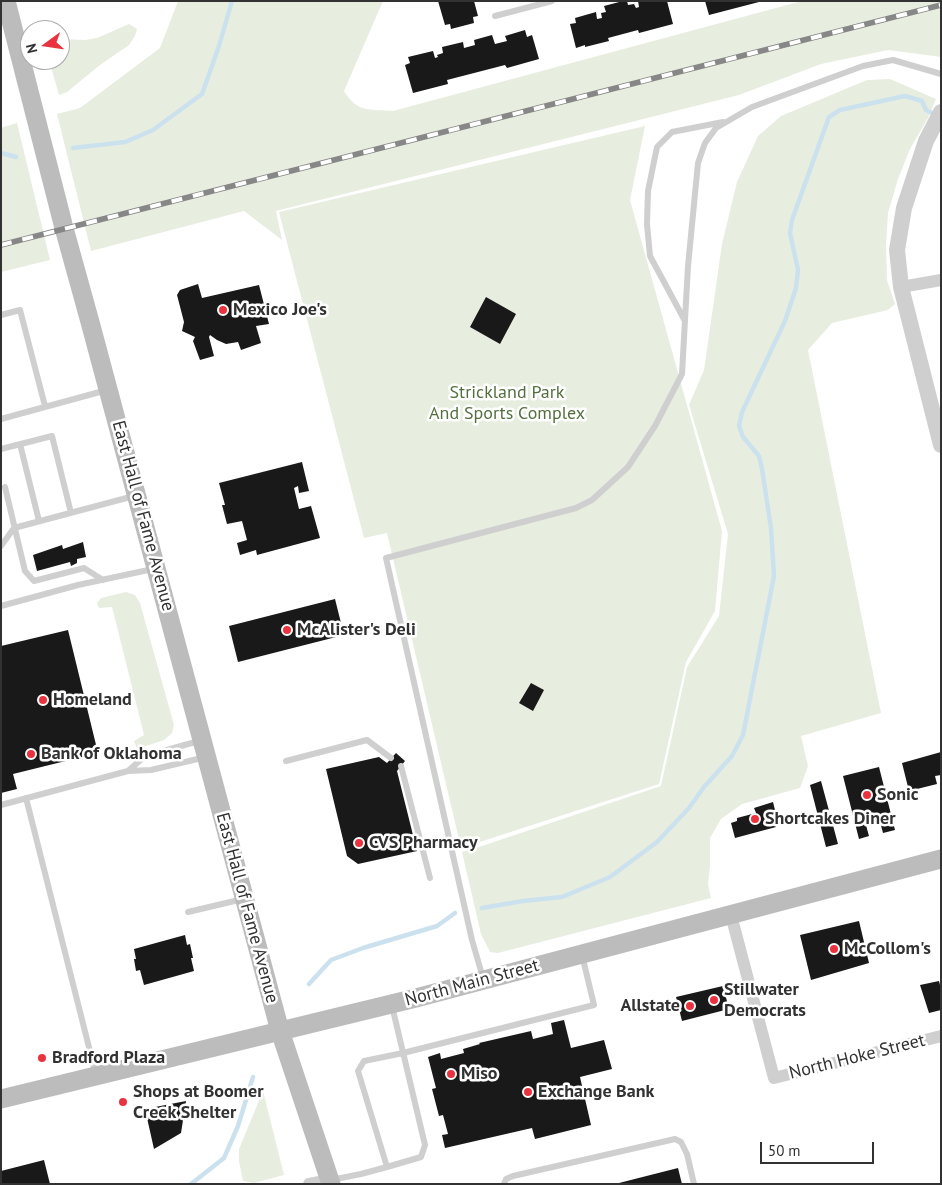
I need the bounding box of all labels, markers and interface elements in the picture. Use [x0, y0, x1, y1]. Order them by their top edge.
north arrow [20, 20, 70, 70]
text: N [22, 42, 41, 55]
place label: Mexico Joe's [233, 299, 327, 321]
marker: Mexico Joe's [217, 304, 229, 316]
park label: Strickland Park And Sports Complex [429, 382, 585, 424]
street label: East Hall of Fame Avenue [107, 418, 179, 614]
place label: McAlister's Deli [297, 619, 416, 641]
marker: McAlister's Deli [281, 624, 293, 636]
place label: Homeland [53, 689, 132, 711]
marker: Homeland [37, 694, 49, 706]
place label: Bank of Oklahoma [41, 743, 182, 765]
marker: Bank of Oklahoma [25, 748, 37, 760]
place label: Sonic [877, 784, 919, 806]
marker: Sonic [861, 789, 873, 801]
place label: Shortcakes Diner [765, 808, 895, 830]
street label: East Hall of Fame Avenue [211, 810, 283, 1006]
marker: Shortcakes Diner [749, 813, 761, 825]
place label: CVS Pharmacy [369, 832, 478, 854]
marker: CVS Pharmacy [353, 837, 365, 849]
place label: McCollom's [844, 938, 931, 960]
marker: McCollom's [828, 943, 840, 955]
street label: North Main Street [403, 955, 541, 1011]
place label: Stillwater Democrats [724, 979, 806, 1022]
marker: Stillwater Democrats [708, 994, 720, 1006]
place label: Allstate [620, 995, 680, 1017]
marker: Allstate [684, 1000, 696, 1012]
street label: North Hoke Street [787, 1030, 927, 1084]
place label: Bradford Plaza [52, 1047, 165, 1069]
marker: Bradford Plaza [36, 1052, 48, 1064]
place label: Miso [461, 1063, 498, 1085]
marker: Miso [445, 1068, 457, 1080]
place label: Shops at Boomer Creek Shelter [133, 1081, 264, 1124]
place label: Exchange Bank [538, 1081, 654, 1103]
marker: Exchange Bank [522, 1086, 534, 1098]
marker: Shops at Boomer Creek Shelter [117, 1096, 129, 1108]
scale bar [762, 1132, 876, 1164]
text: 50 m [768, 1141, 801, 1160]

